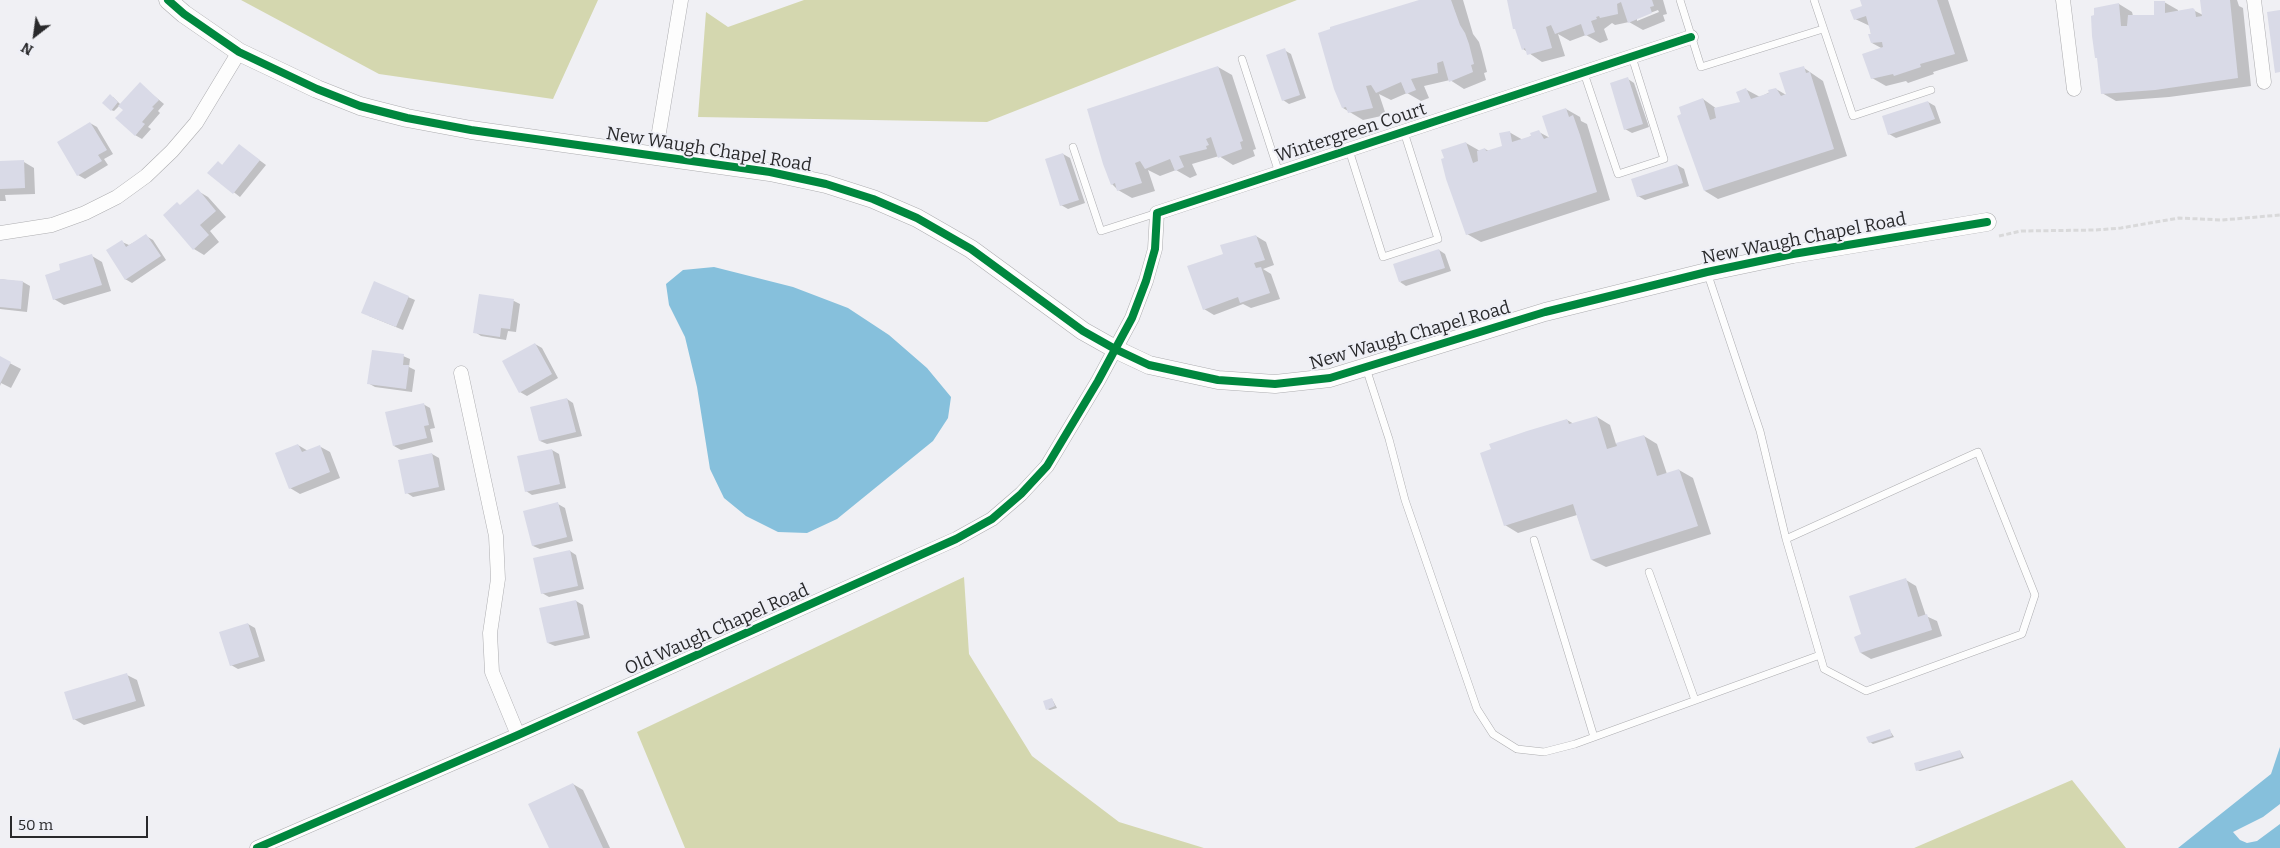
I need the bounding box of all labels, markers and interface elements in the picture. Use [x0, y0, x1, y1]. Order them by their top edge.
north arrow [10, 10, 60, 60]
text: N [18, 38, 36, 58]
street label: Wintergreen Court [1273, 98, 1429, 168]
street label: New Waugh Chapel Road [605, 123, 813, 177]
street label: New Waugh Chapel Road [1700, 209, 1908, 269]
street label: New Waugh Chapel Road [1307, 297, 1513, 375]
street label: Old Waugh Chapel Road [622, 580, 812, 680]
scale bar [12, 806, 150, 838]
text: 50 m [18, 816, 53, 834]

